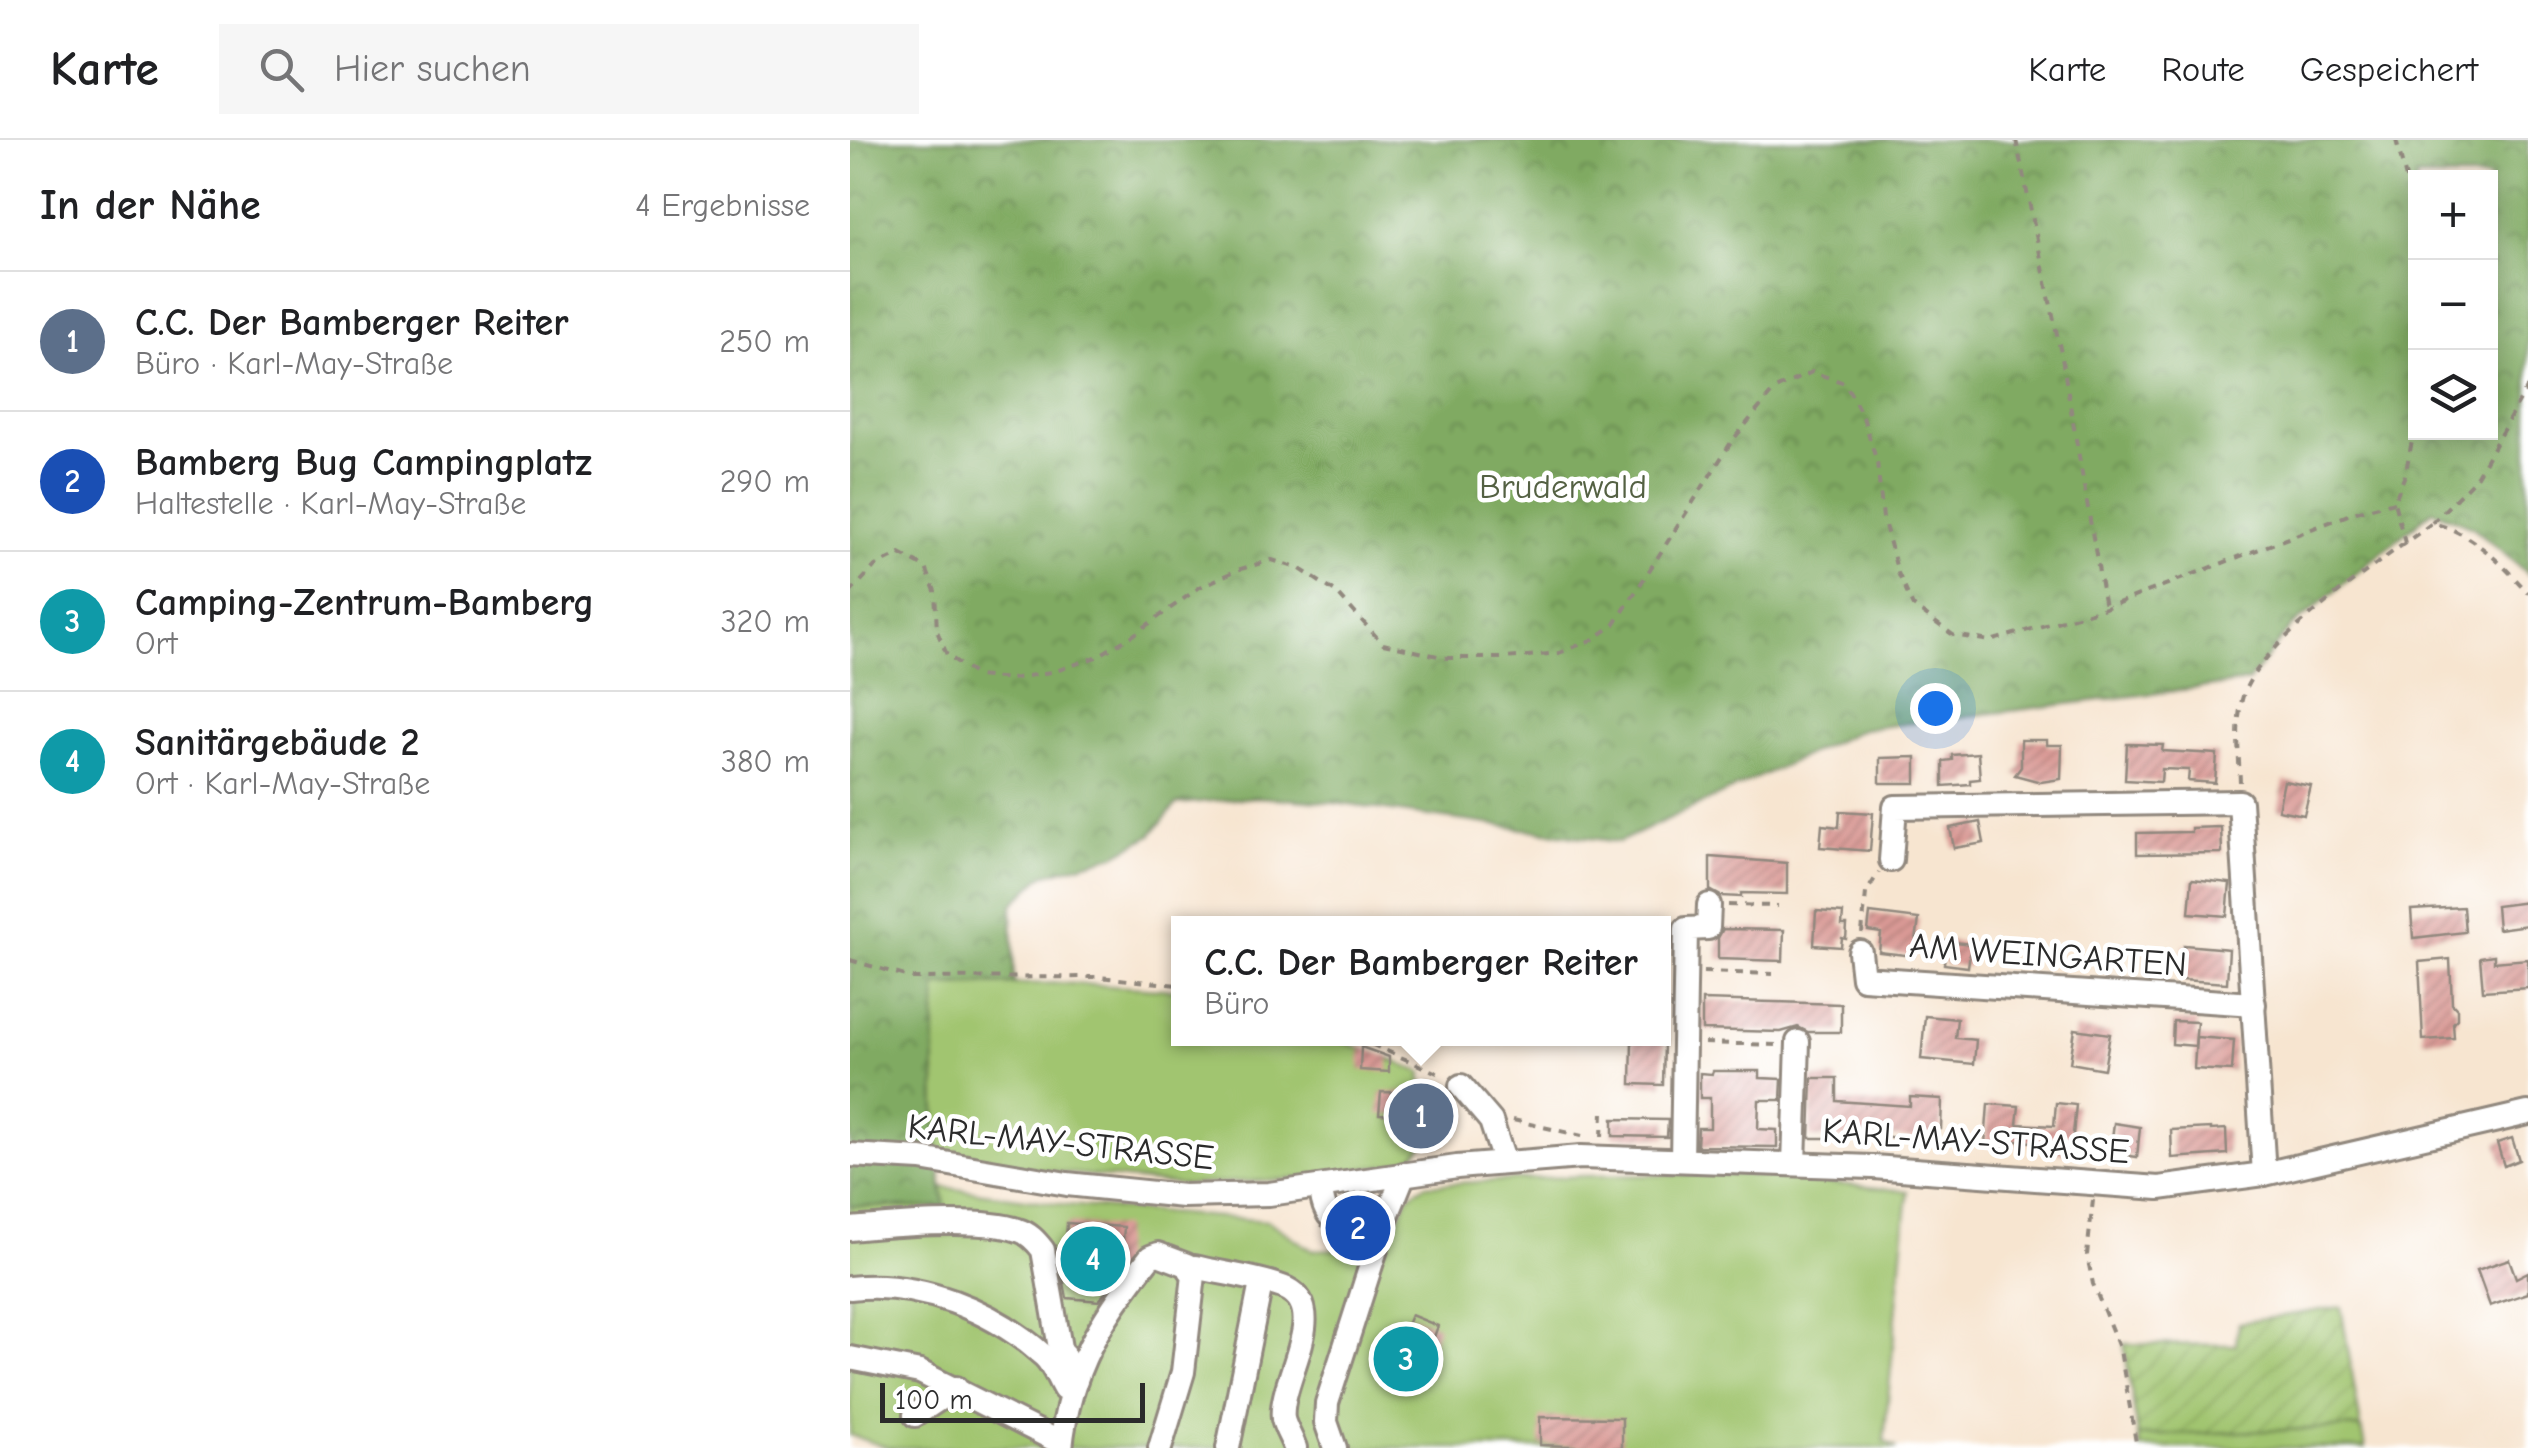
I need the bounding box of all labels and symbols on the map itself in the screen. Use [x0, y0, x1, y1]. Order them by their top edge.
park label: Bruderwald [1479, 466, 1647, 507]
your location [1910, 683, 1961, 734]
street label: AM WEINGARTEN [1908, 925, 2188, 985]
pin: 1 [1388, 1078, 1454, 1154]
street label: KARL-MAY-STRASSE [906, 1106, 1216, 1178]
street label: KARL-MAY-STRASSE [1821, 1110, 2131, 1172]
pin: 2 [1326, 1190, 1390, 1266]
pin: 4 [1060, 1222, 1126, 1296]
pin: 3 [1374, 1322, 1438, 1396]
scale bar [880, 1378, 1145, 1422]

